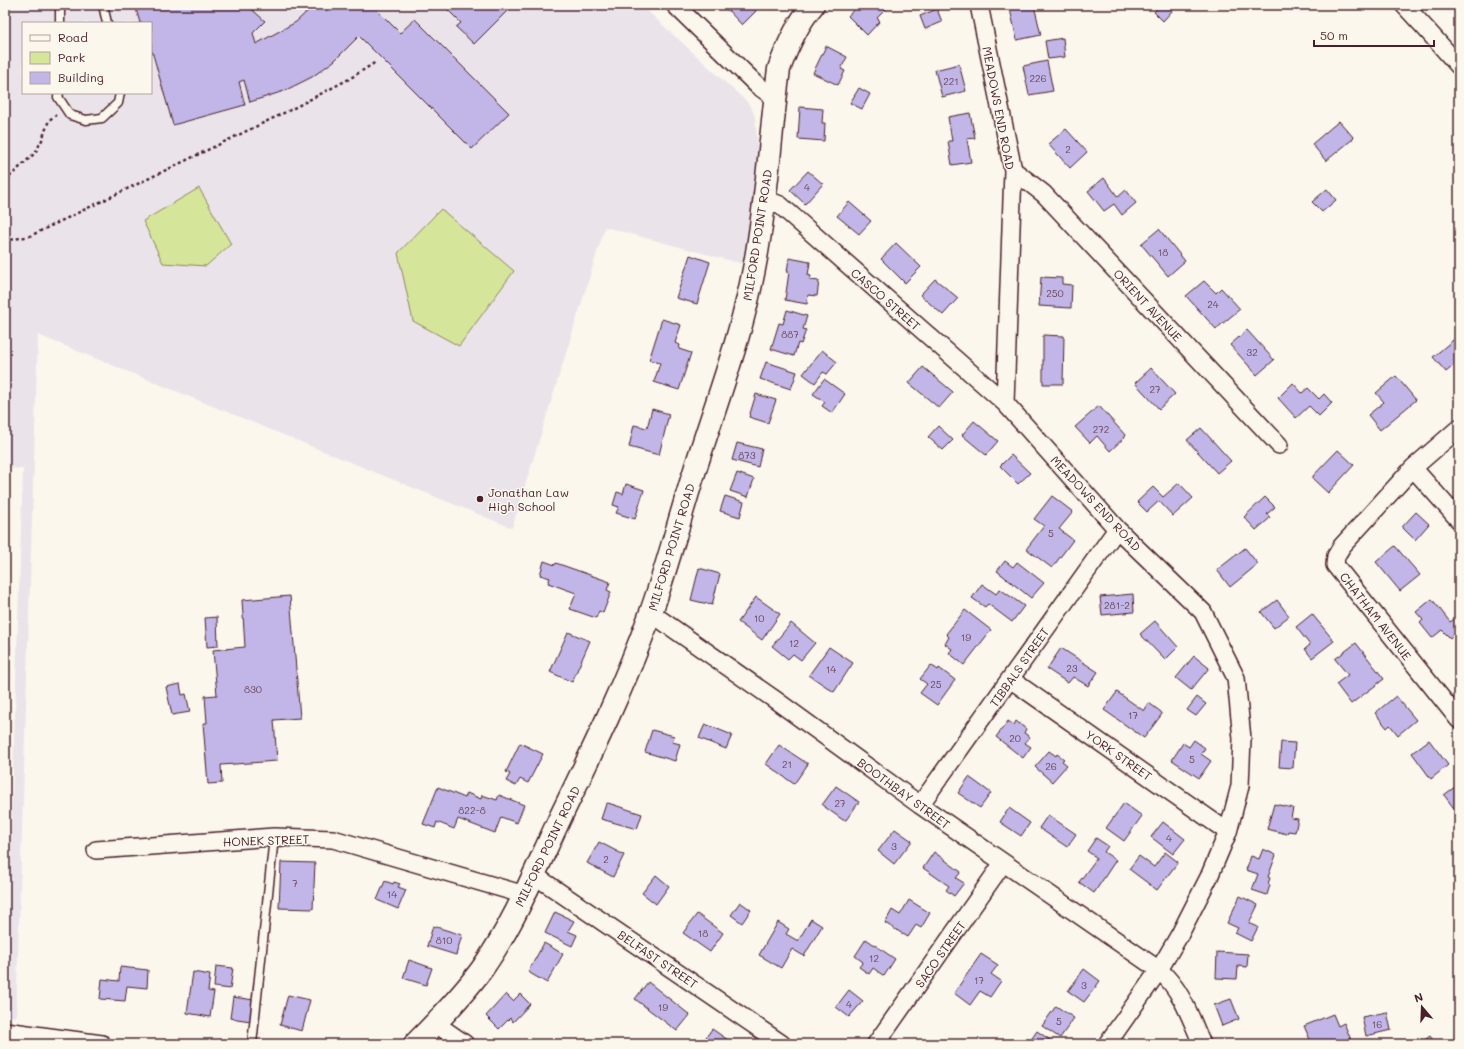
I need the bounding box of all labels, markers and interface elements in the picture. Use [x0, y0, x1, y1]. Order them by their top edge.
legend [22, 22, 152, 94]
scale bar [1314, 22, 1434, 48]
text: 50 m [1320, 27, 1348, 43]
text: Road [58, 29, 88, 45]
street label: MEADOWS END ROAD [979, 45, 1019, 171]
text: Park [58, 49, 85, 65]
text: Building [58, 69, 104, 85]
house number: 226 [1029, 71, 1047, 85]
house number: 221 [943, 74, 959, 88]
house number: 2 [1065, 142, 1071, 156]
street label: MILFORD POINT ROAD [739, 168, 775, 302]
house number: 4 [804, 180, 810, 194]
house number: 18 [1158, 245, 1168, 259]
street label: CASCO STREET [848, 264, 924, 334]
street label: ORIENT AVENUE [1110, 265, 1186, 345]
house number: 250 [1046, 286, 1064, 300]
house number: 24 [1207, 297, 1219, 311]
house number: 887 [781, 327, 799, 341]
house number: 32 [1246, 345, 1258, 359]
house number: 27 [1149, 382, 1161, 396]
house number: 272 [1093, 422, 1109, 436]
house number: 873 [738, 448, 756, 462]
street label: MEADOWS END ROAD [1047, 452, 1145, 554]
street label: MILFORD POINT ROAD [644, 481, 698, 613]
place label: Jonathan Law High School [488, 484, 569, 514]
marker: Jonathan Law High School [475, 494, 485, 504]
house number: 5 [1048, 526, 1054, 540]
street label: CHATHAM AVENUE [1337, 569, 1415, 663]
house number: 281-2 [1104, 598, 1130, 612]
house number: 10 [754, 611, 764, 625]
street label: TIBBALS STREET [986, 624, 1053, 710]
house number: 19 [961, 630, 971, 644]
house number: 12 [789, 636, 799, 650]
house number: 23 [1066, 661, 1078, 675]
house number: 14 [826, 662, 836, 676]
house number: 25 [930, 677, 942, 691]
house number: 830 [244, 682, 262, 696]
house number: 17 [1128, 708, 1138, 722]
street label: YORK STREET [1083, 726, 1156, 784]
house number: 20 [1009, 731, 1021, 745]
house number: 5 [1189, 752, 1195, 766]
street label: BOOTHBAY STREET [855, 754, 954, 832]
house number: 21 [782, 757, 792, 771]
house number: 26 [1045, 759, 1057, 773]
street label: MILFORD POINT ROAD [511, 783, 583, 909]
house number: 27 [834, 796, 846, 810]
house number: 822-8 [458, 803, 486, 817]
street label: HONEK STREET [222, 830, 310, 850]
house number: 4 [1166, 831, 1172, 845]
house number: 3 [891, 839, 897, 853]
house number: 2 [603, 852, 609, 866]
house number: 7 [292, 876, 298, 890]
house number: 14 [387, 887, 397, 901]
street label: SACO STREET [911, 917, 969, 990]
street label: BELFAST STREET [615, 926, 701, 992]
house number: 18 [698, 926, 708, 940]
house number: 810 [436, 933, 452, 947]
house number: 12 [869, 951, 879, 965]
house number: 17 [974, 973, 984, 987]
house number: 3 [1081, 978, 1087, 992]
north arrow [1402, 987, 1442, 1027]
text: N [1412, 989, 1425, 1006]
house number: 4 [846, 997, 852, 1011]
house number: 19 [658, 1000, 668, 1014]
house number: 5 [1056, 1014, 1062, 1028]
house number: 16 [1372, 1017, 1382, 1031]

